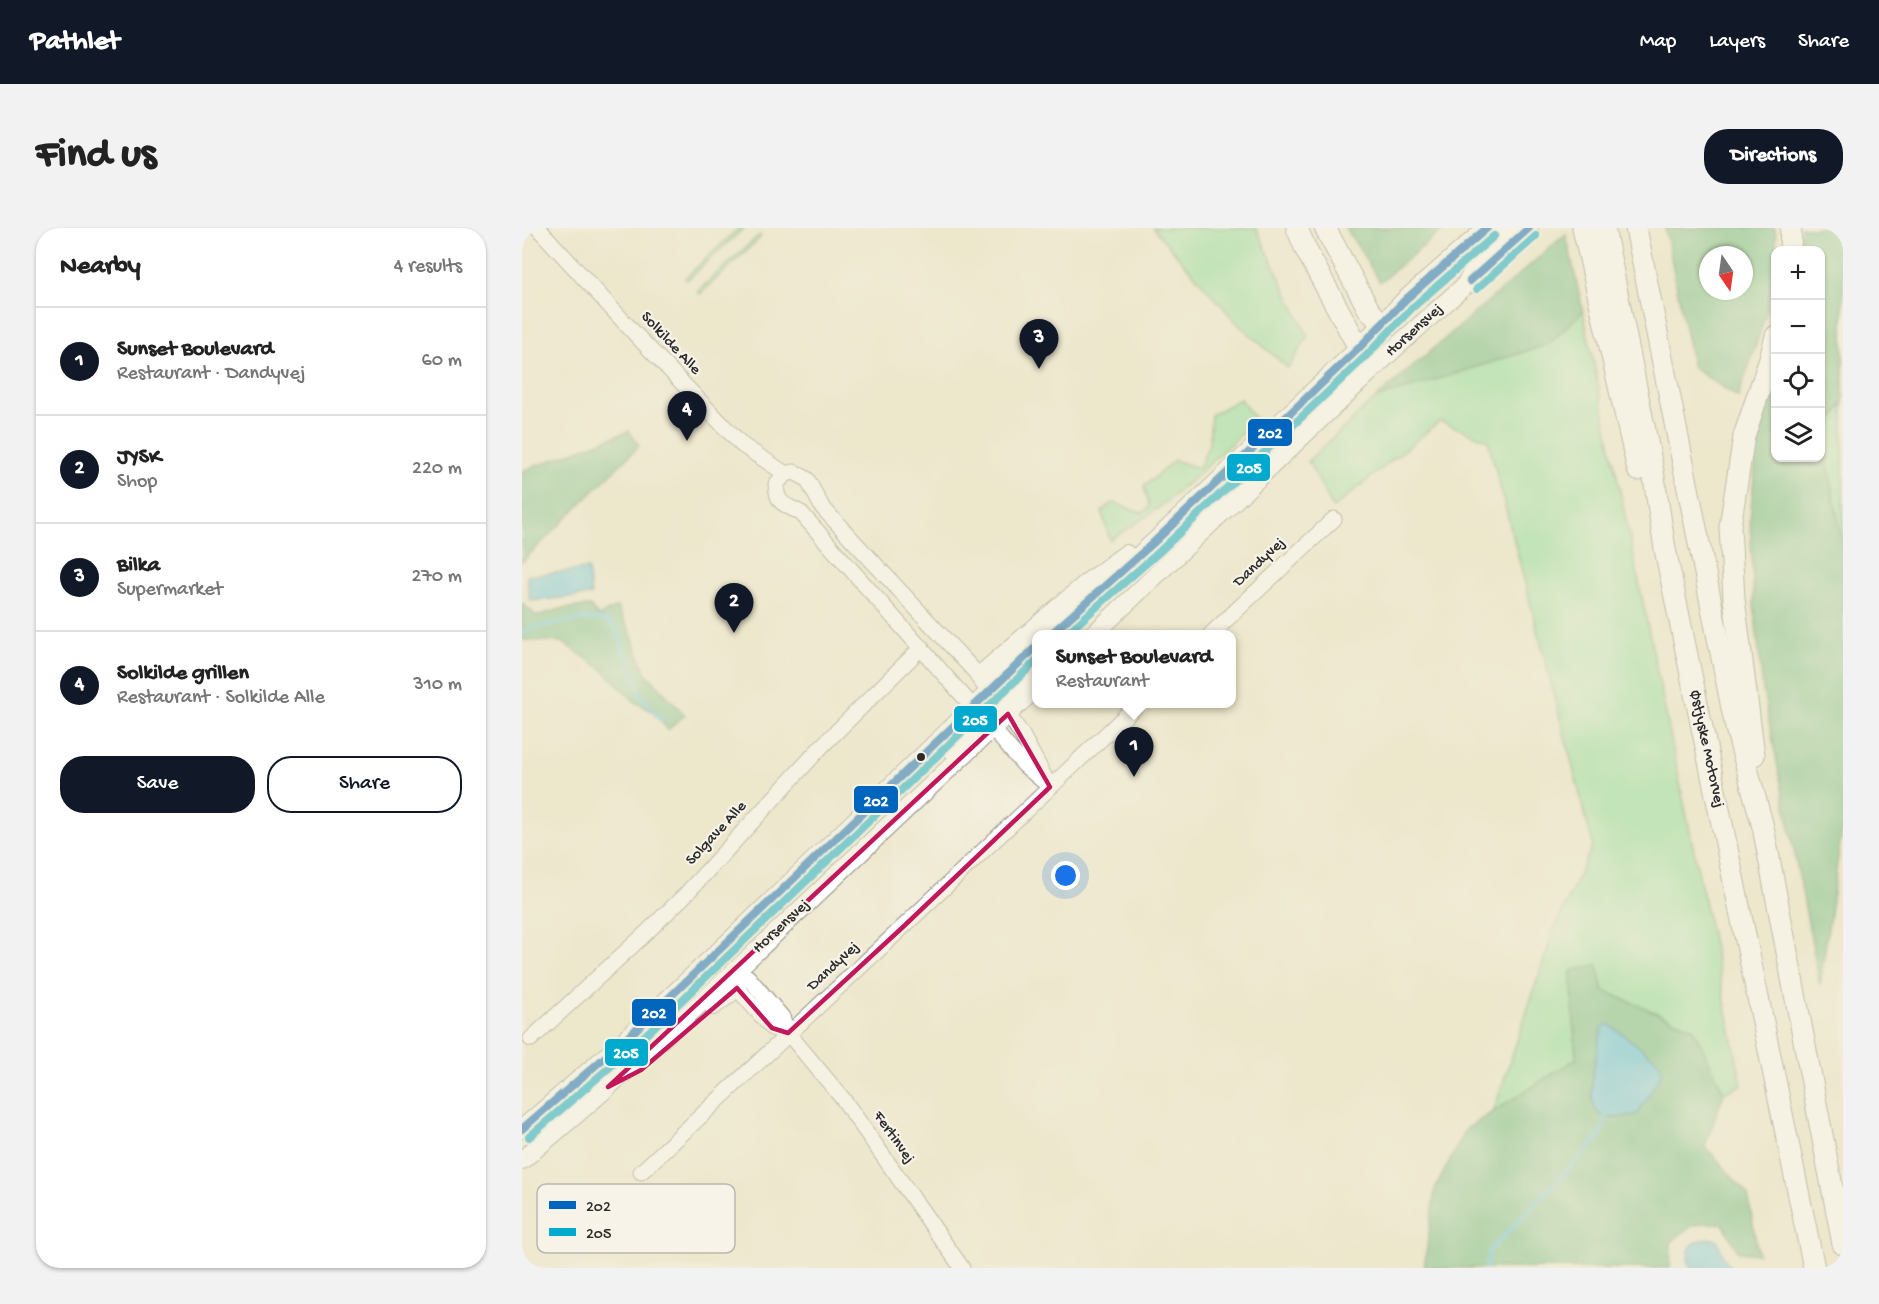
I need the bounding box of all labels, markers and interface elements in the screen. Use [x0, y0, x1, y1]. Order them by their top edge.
text: Pathlet [30, 26, 120, 59]
text: Map [1640, 30, 1676, 55]
text: Layers [1709, 30, 1765, 55]
text: Share [1798, 30, 1849, 55]
button: Directions [1704, 129, 1843, 184]
text: Find us [36, 132, 156, 181]
north arrow [1699, 246, 1753, 300]
map controls [1771, 246, 1825, 462]
button: + [1771, 246, 1825, 300]
text: Nearby [60, 252, 141, 283]
text: 4 results [394, 256, 462, 279]
street label: Horsensvej [1382, 300, 1448, 362]
button: − [1771, 300, 1825, 354]
street label: Solkilde Alle [636, 308, 705, 380]
pin: 3 [1020, 320, 1058, 369]
text: Sunset Boulevard [117, 337, 273, 363]
text: 1 [75, 350, 84, 373]
text: 60 m [422, 350, 462, 373]
button: locate [1771, 354, 1825, 408]
text: Restaurant · Dandyvej [117, 363, 306, 386]
pin: 4 [668, 392, 706, 441]
button: layers [1771, 408, 1825, 462]
line badge: 202 [1247, 418, 1293, 447]
text: 202 [1258, 426, 1283, 445]
text: JYSK [117, 445, 161, 471]
line badge: 205 [1226, 453, 1271, 482]
text: 2 [75, 458, 84, 481]
text: 220 m [412, 458, 462, 481]
text: 205 [1236, 461, 1262, 480]
text: Shop [117, 471, 157, 494]
street label: Dandyvej [1229, 534, 1290, 593]
text: Bilka [117, 553, 160, 579]
text: 3 [74, 566, 85, 589]
text: 270 m [412, 566, 462, 589]
text: Supermarket [117, 579, 223, 602]
pin: 2 [714, 584, 754, 633]
popup [1032, 630, 1236, 708]
text: Sunset Boulevard [1056, 645, 1212, 671]
text: Solkilde grillen [117, 661, 249, 687]
text: Restaurant [1056, 671, 1148, 694]
text: 4 [75, 674, 84, 697]
text: 310 m [413, 674, 462, 697]
text: Restaurant · Solkilde Alle [117, 687, 325, 710]
street label: Østjyske Motorvej [1684, 689, 1728, 809]
line badge: 205 [953, 705, 998, 733]
text: 205 [962, 713, 988, 732]
pin: 1 [1114, 728, 1154, 777]
unlabelled marker [915, 751, 927, 763]
button: Save [60, 756, 255, 813]
button: Share [267, 756, 462, 813]
line badge: 202 [853, 785, 899, 814]
text: 202 [864, 794, 889, 813]
street label: Solgave Alle [682, 797, 752, 870]
your location [1051, 861, 1080, 890]
street label: Horsensvej [750, 896, 814, 958]
street label: Dandyvej [803, 938, 864, 997]
line badge: 202 [631, 998, 677, 1027]
text: 202 [642, 1006, 667, 1025]
line badge: 205 [604, 1038, 649, 1067]
text: 205 [613, 1046, 639, 1065]
street label: Fertinvej [868, 1107, 918, 1168]
legend [537, 1184, 735, 1253]
text: 202 [586, 1199, 611, 1218]
text: 205 [586, 1226, 611, 1245]

